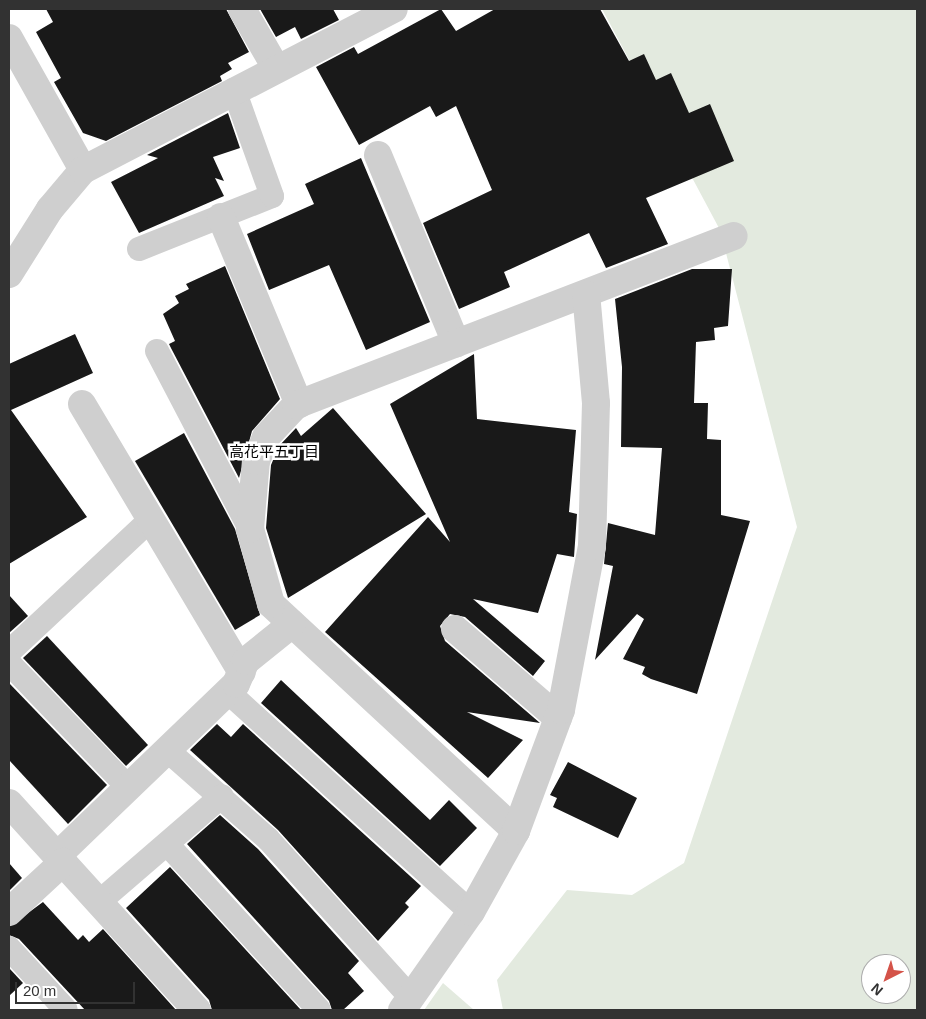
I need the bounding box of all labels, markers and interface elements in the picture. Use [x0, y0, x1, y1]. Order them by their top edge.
district label: 高花平五丁目 [229, 443, 319, 461]
north arrow [861, 954, 911, 1004]
scale bar [18, 972, 138, 1004]
text: N [868, 980, 886, 999]
text: 20 m [23, 982, 56, 999]

